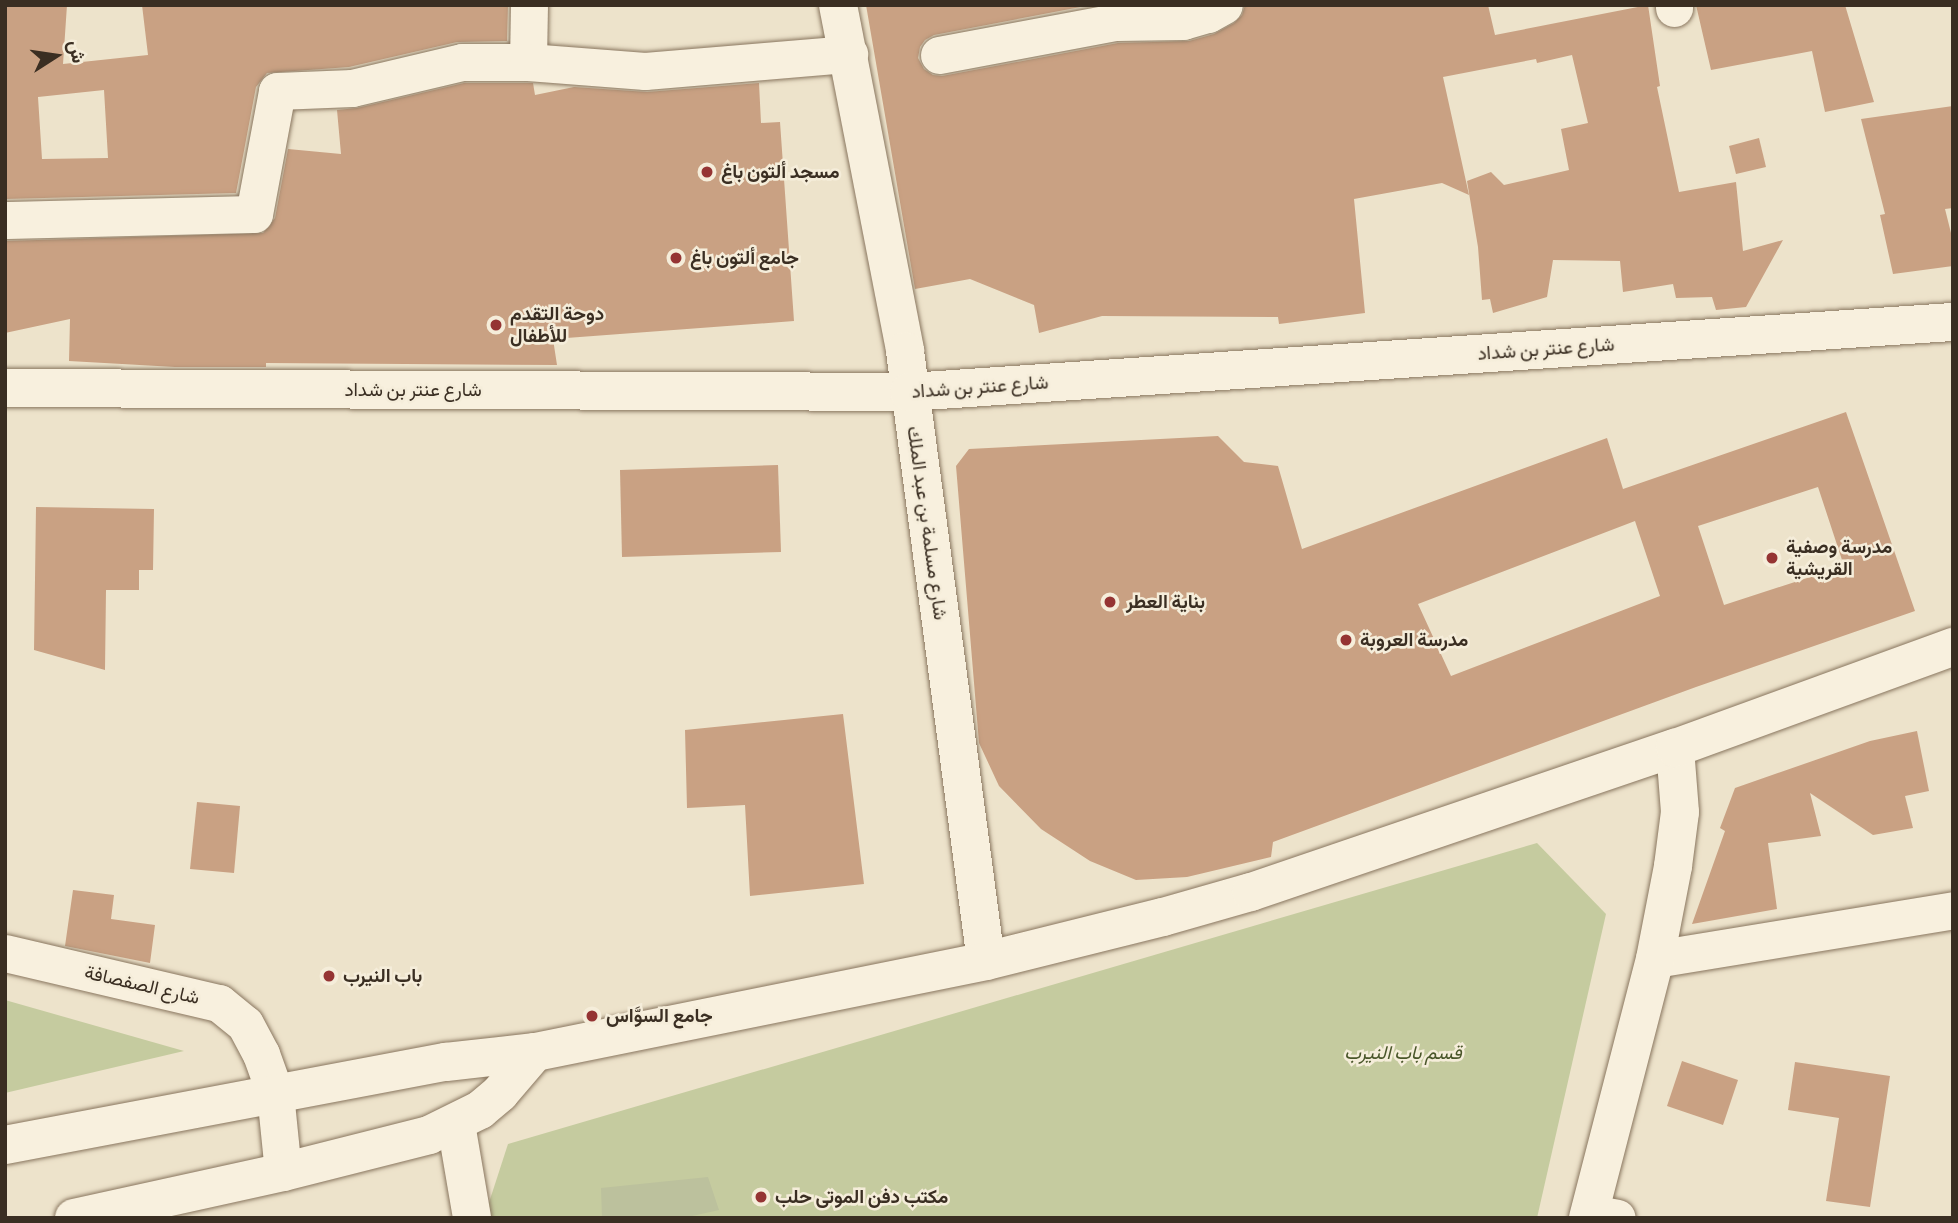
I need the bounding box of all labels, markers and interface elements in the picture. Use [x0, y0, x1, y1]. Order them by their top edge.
north arrow [21, 21, 91, 91]
text: ش [64, 38, 90, 65]
place label: مسجد ألتون باغ [721, 161, 839, 183]
marker: مسجد ألتون باغ [699, 164, 715, 180]
place label: جامع ألتون باغ [690, 247, 799, 269]
marker: جامع ألتون باغ [668, 250, 684, 266]
place label: دوحة التقدم للأطفال [510, 303, 604, 347]
marker: دوحة التقدم للأطفال [488, 317, 504, 333]
street label: شارع عنتر بن شداد [1477, 333, 1615, 365]
street label: شارع عنتر بن شداد [911, 371, 1049, 403]
street label: شارع عنتر بن شداد [344, 379, 482, 401]
street label: شارع مسلمة بن عبد الملك [902, 425, 952, 621]
place label: مدرسة وصفية القريشية [1786, 536, 1892, 580]
marker: مدرسة وصفية القريشية [1764, 550, 1780, 566]
place label: بناية العطر [1126, 591, 1205, 613]
marker: بناية العطر [1100, 592, 1120, 612]
place label: مدرسة العروبة [1360, 629, 1468, 651]
marker: مدرسة العروبة [1338, 632, 1354, 648]
street label: شارع الصفصافة [82, 961, 202, 1009]
place label: باب النيرب [343, 965, 422, 987]
marker: باب النيرب [321, 968, 337, 984]
place label: جامع السوَّاس [606, 1005, 713, 1027]
marker: جامع السوَّاس [584, 1008, 600, 1024]
park label: قسم باب النيرب [1344, 1042, 1462, 1064]
place label: مكتب دفن الموتى حلب [775, 1186, 948, 1208]
marker: مكتب دفن الموتى حلب [753, 1189, 769, 1205]

